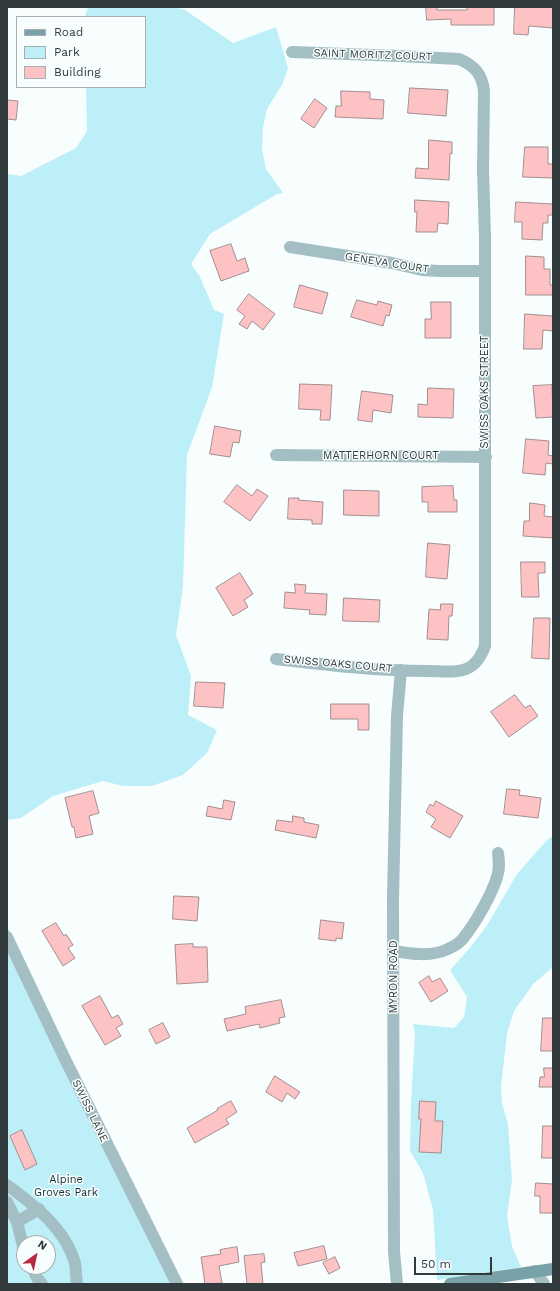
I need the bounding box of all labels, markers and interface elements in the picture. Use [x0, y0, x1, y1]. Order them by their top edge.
legend [16, 16, 146, 88]
text: Road [54, 25, 83, 39]
text: Park [54, 45, 80, 59]
street label: SAINT MORITZ COURT [313, 46, 433, 64]
text: Building [54, 65, 101, 79]
street label: GENEVA COURT [344, 250, 430, 276]
street label: SWISS OAKS STREET [478, 335, 492, 449]
street label: MATTERHORN COURT [323, 449, 439, 463]
street label: SWISS OAKS COURT [283, 653, 393, 675]
street label: MYRON ROAD [387, 940, 401, 1014]
street label: SWISS LANE [69, 1078, 111, 1144]
park label: Alpine Groves Park [34, 1173, 98, 1199]
north arrow [16, 1235, 56, 1275]
text: N [35, 1238, 49, 1253]
scale bar [416, 1249, 494, 1275]
text: 50 m [421, 1257, 451, 1271]

